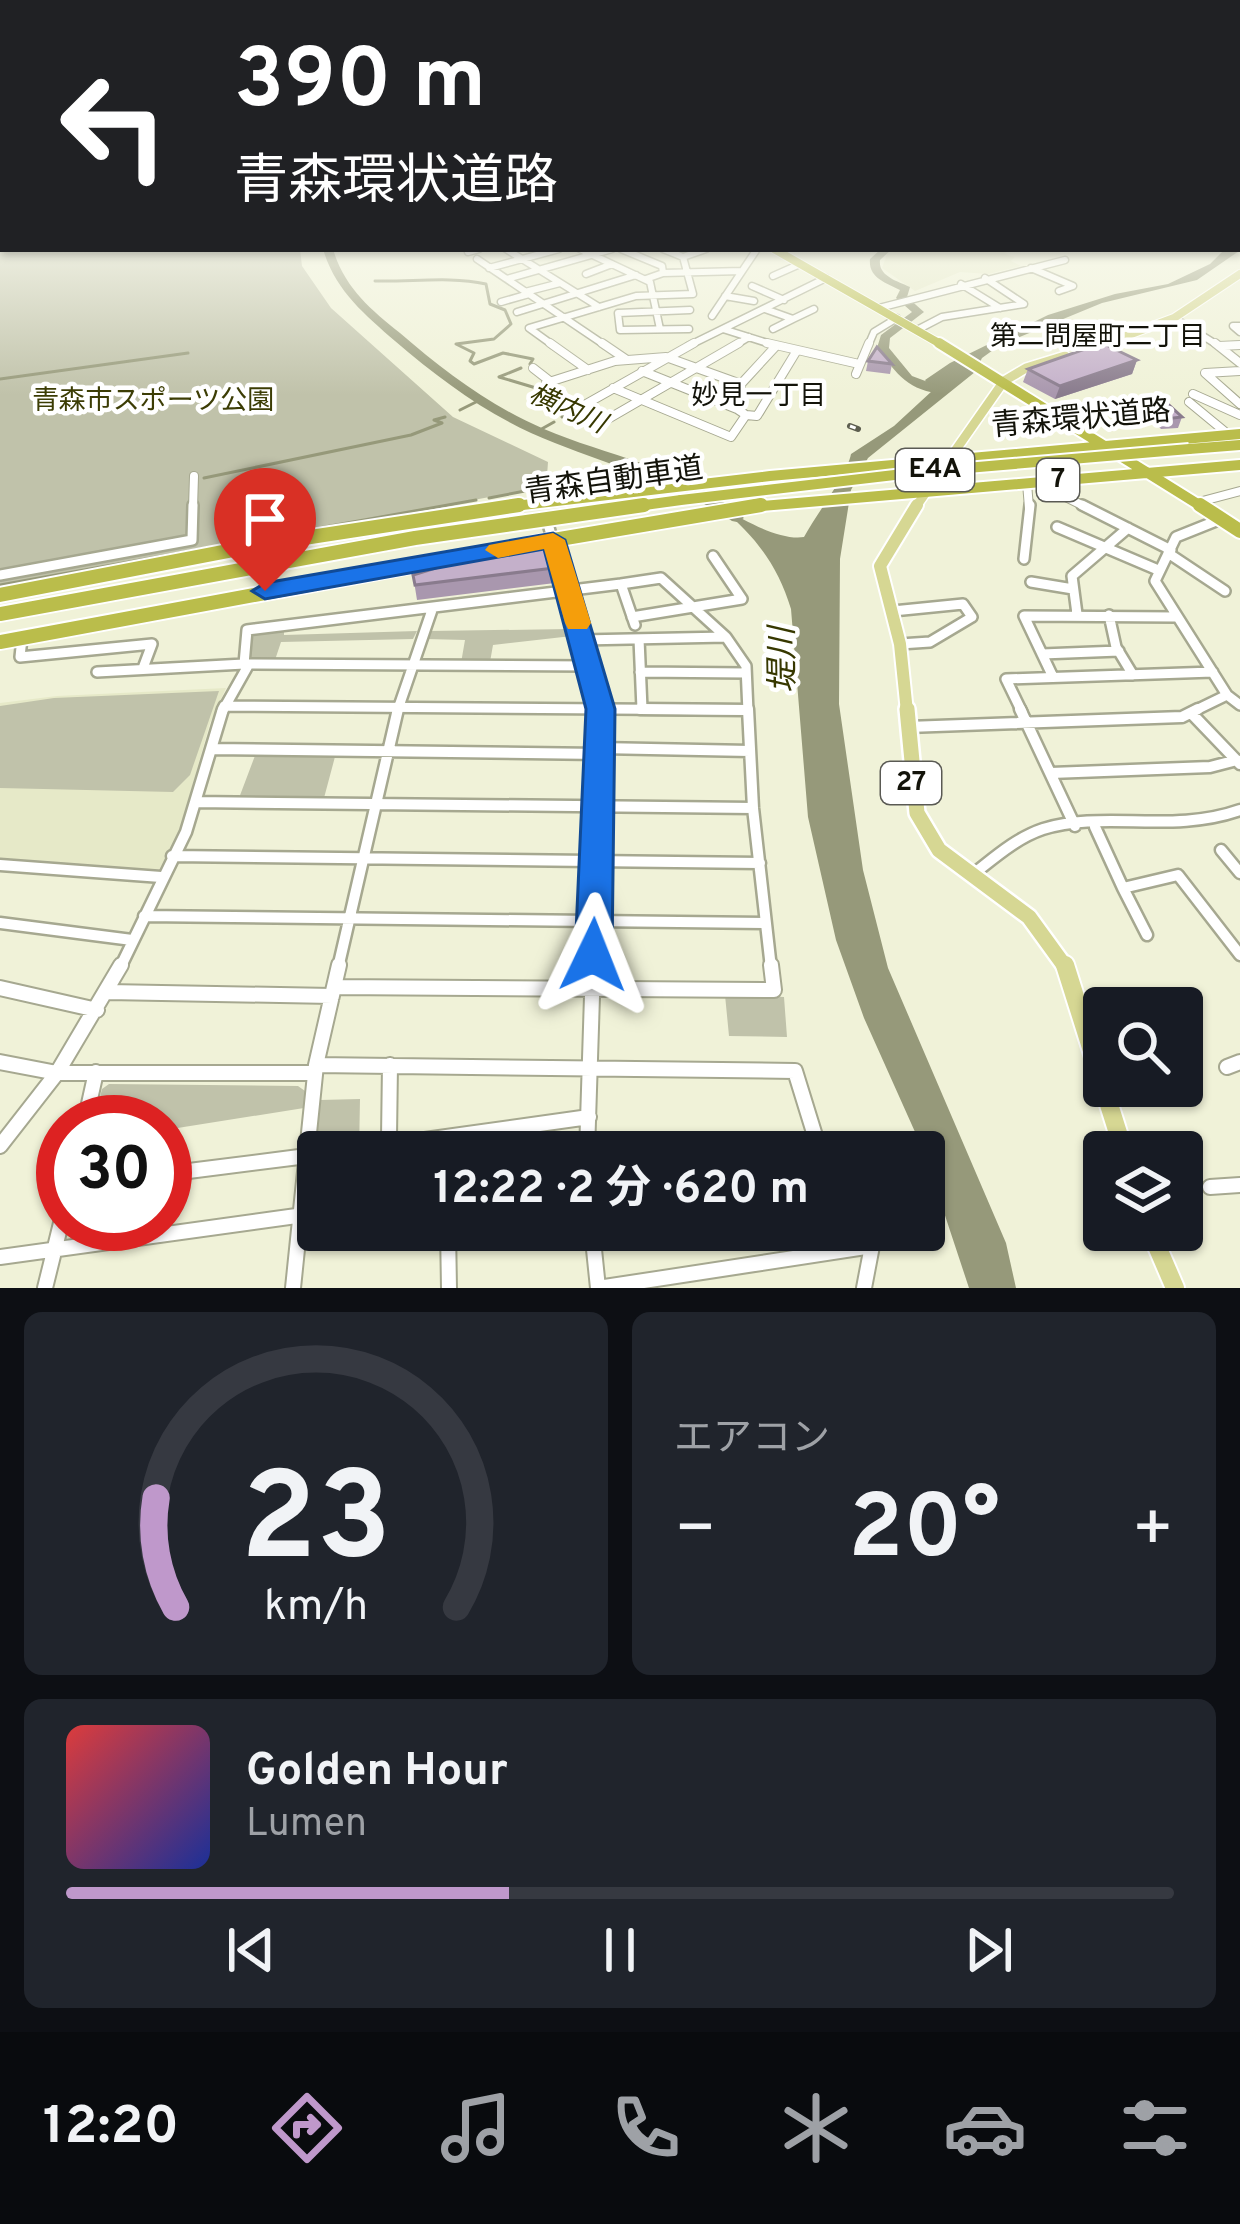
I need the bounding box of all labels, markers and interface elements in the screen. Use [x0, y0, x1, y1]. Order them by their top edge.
text: 390 m [234, 31, 486, 137]
icon: left [36, 48, 192, 204]
text: 青森環状道路 [234, 150, 558, 219]
district label: 第二問屋町二丁目 [990, 321, 1206, 355]
water label: 横内川 [523, 378, 614, 443]
district label: 妙見一丁目 [692, 380, 827, 414]
park label: 青森市スポーツ公園 [32, 385, 274, 419]
street label: 青森環状道路 [990, 394, 1172, 446]
road number: E4A [896, 449, 974, 491]
street label: 青森自動車道 [522, 451, 706, 513]
road number: 7 [1037, 459, 1079, 501]
pin [214, 468, 316, 591]
icon: arrive [232, 486, 298, 552]
water label: 堤川 [763, 624, 807, 693]
road number: 27 [881, 762, 941, 804]
position arrow [530, 892, 656, 1018]
map controls [1083, 987, 1203, 1251]
button: search [1083, 987, 1203, 1107]
speed limit sign: 30 [36, 1095, 192, 1251]
button: layers [1083, 1131, 1203, 1251]
text: 12:22 · 2 分 · 620 m [433, 1162, 809, 1219]
text: エアコン [674, 1416, 830, 1465]
text: 23 [240, 1446, 392, 1604]
text: 20° [848, 1476, 1000, 1589]
text: − [674, 1491, 717, 1574]
text: + [1131, 1491, 1174, 1574]
text: km/h [264, 1580, 368, 1634]
text: Golden Hour [246, 1744, 508, 1801]
text: Lumen [246, 1801, 367, 1850]
icon: previous [218, 1917, 284, 1983]
icon: pause [587, 1917, 653, 1983]
icon: next [956, 1917, 1022, 1983]
icon: directions [265, 2086, 349, 2170]
icon: music [434, 2086, 518, 2170]
icon: phone [604, 2086, 688, 2170]
icon: climate [774, 2086, 858, 2170]
icon: car [943, 2086, 1027, 2170]
icon: filters [1113, 2086, 1197, 2170]
text: 12:20 [43, 2094, 179, 2163]

